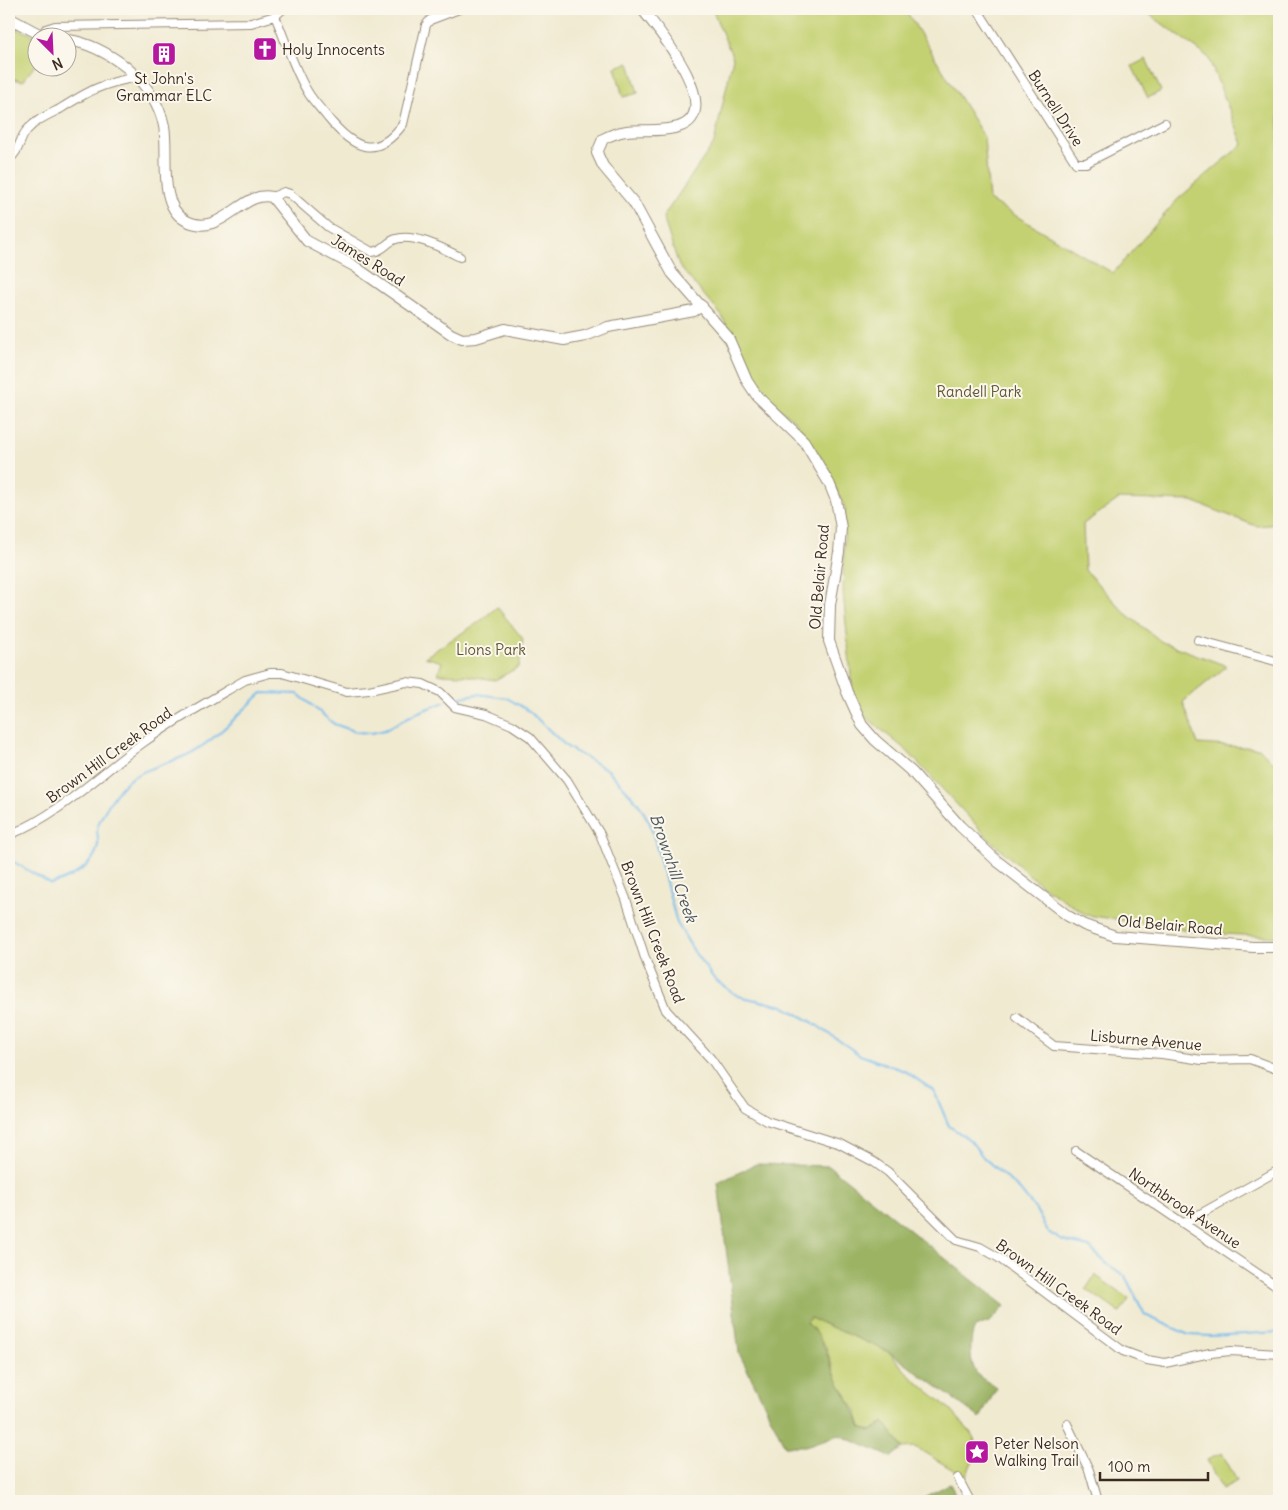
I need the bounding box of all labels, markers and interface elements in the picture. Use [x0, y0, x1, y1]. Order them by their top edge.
north arrow [28, 28, 78, 78]
church icon: Holy Innocents [252, 36, 278, 62]
place label: Holy Innocents [282, 40, 385, 59]
building icon: St John's Grammar ELC [151, 41, 177, 67]
text: N [49, 54, 65, 74]
street label: Burnell Drive [1024, 66, 1088, 150]
place label: St John's Grammar ELC [116, 69, 212, 105]
street label: James Road [328, 230, 408, 290]
park label: Randell Park [937, 382, 1022, 401]
street label: Old Belair Road [805, 523, 833, 630]
park label: Lions Park [456, 640, 526, 659]
street label: Brown Hill Creek Road [42, 703, 176, 807]
water label: Brownhill Creek [646, 811, 703, 927]
street label: Brown Hill Creek Road [617, 858, 689, 1006]
street label: Old Belair Road [1117, 911, 1224, 939]
street label: Lisburne Avenue [1089, 1026, 1203, 1054]
street label: Northbrook Avenue [1125, 1163, 1245, 1253]
street label: Brown Hill Creek Road [992, 1235, 1126, 1339]
place label: Peter Nelson Walking Trail [994, 1434, 1079, 1470]
place icon: Peter Nelson Walking Trail [964, 1439, 990, 1465]
scale bar [1100, 1450, 1208, 1482]
text: 100 m [1108, 1457, 1150, 1476]

